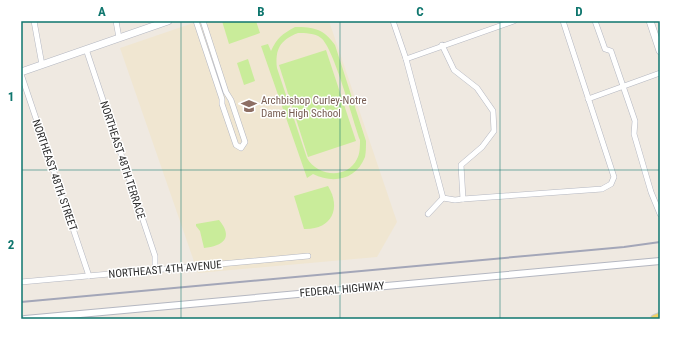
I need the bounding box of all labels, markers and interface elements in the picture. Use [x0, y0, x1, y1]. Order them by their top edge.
text: A [98, 4, 106, 19]
text: B [257, 4, 265, 19]
text: C [416, 4, 424, 19]
text: D [575, 4, 583, 19]
text: 1 [8, 89, 14, 104]
place label: Archbishop Curley-Notre Dame High School [261, 94, 367, 120]
school or university icon: Archbishop Curley-Notre Dame High School [240, 97, 258, 115]
street label: NORTHEAST 48TH TERRACE [97, 99, 148, 221]
street label: NORTHEAST 48TH STREET [29, 118, 80, 233]
text: 2 [8, 237, 15, 252]
street label: NORTHEAST 4TH AVENUE [108, 258, 223, 281]
street label: FEDERAL HIGHWAY [299, 279, 385, 300]

